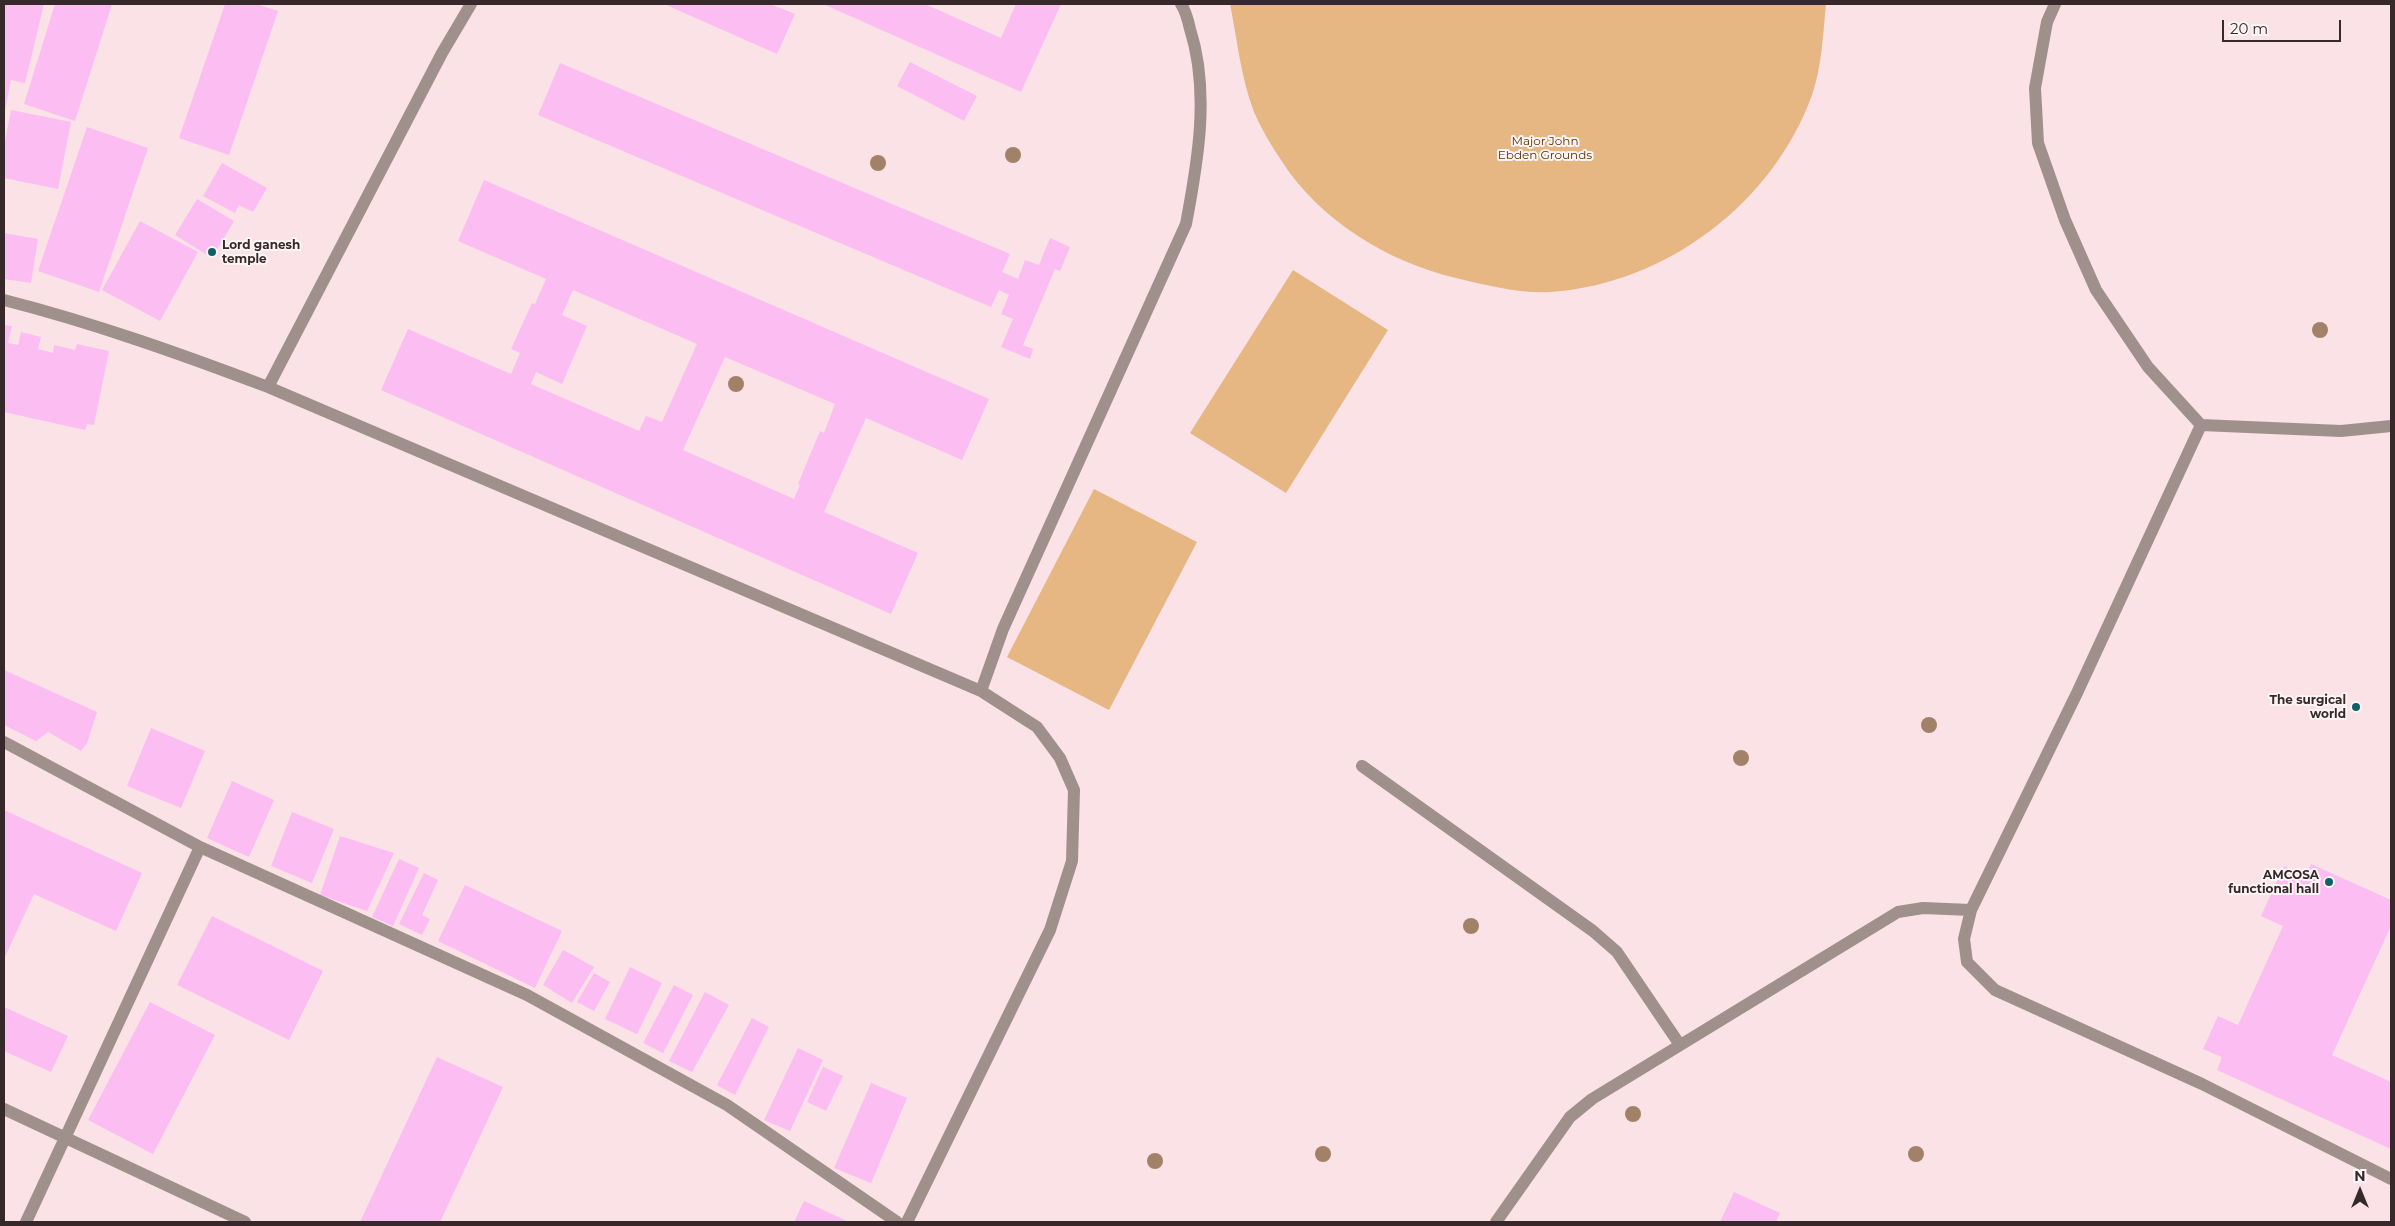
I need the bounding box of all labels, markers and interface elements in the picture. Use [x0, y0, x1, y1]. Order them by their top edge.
scale bar [2225, 10, 2344, 42]
text: 20 m [2230, 19, 2268, 38]
park label: Major John Ebden Grounds [1498, 134, 1592, 162]
place label: Lord ganesh temple [222, 238, 300, 266]
marker: Lord ganesh temple [206, 246, 218, 258]
place label: The surgical world [2269, 693, 2346, 721]
marker: The surgical world [2350, 701, 2362, 713]
place label: AMCOSA functional hall [2228, 868, 2319, 896]
marker: AMCOSA functional hall [2323, 876, 2335, 888]
north arrow [2335, 1166, 2385, 1216]
text: N [2354, 1167, 2366, 1185]

